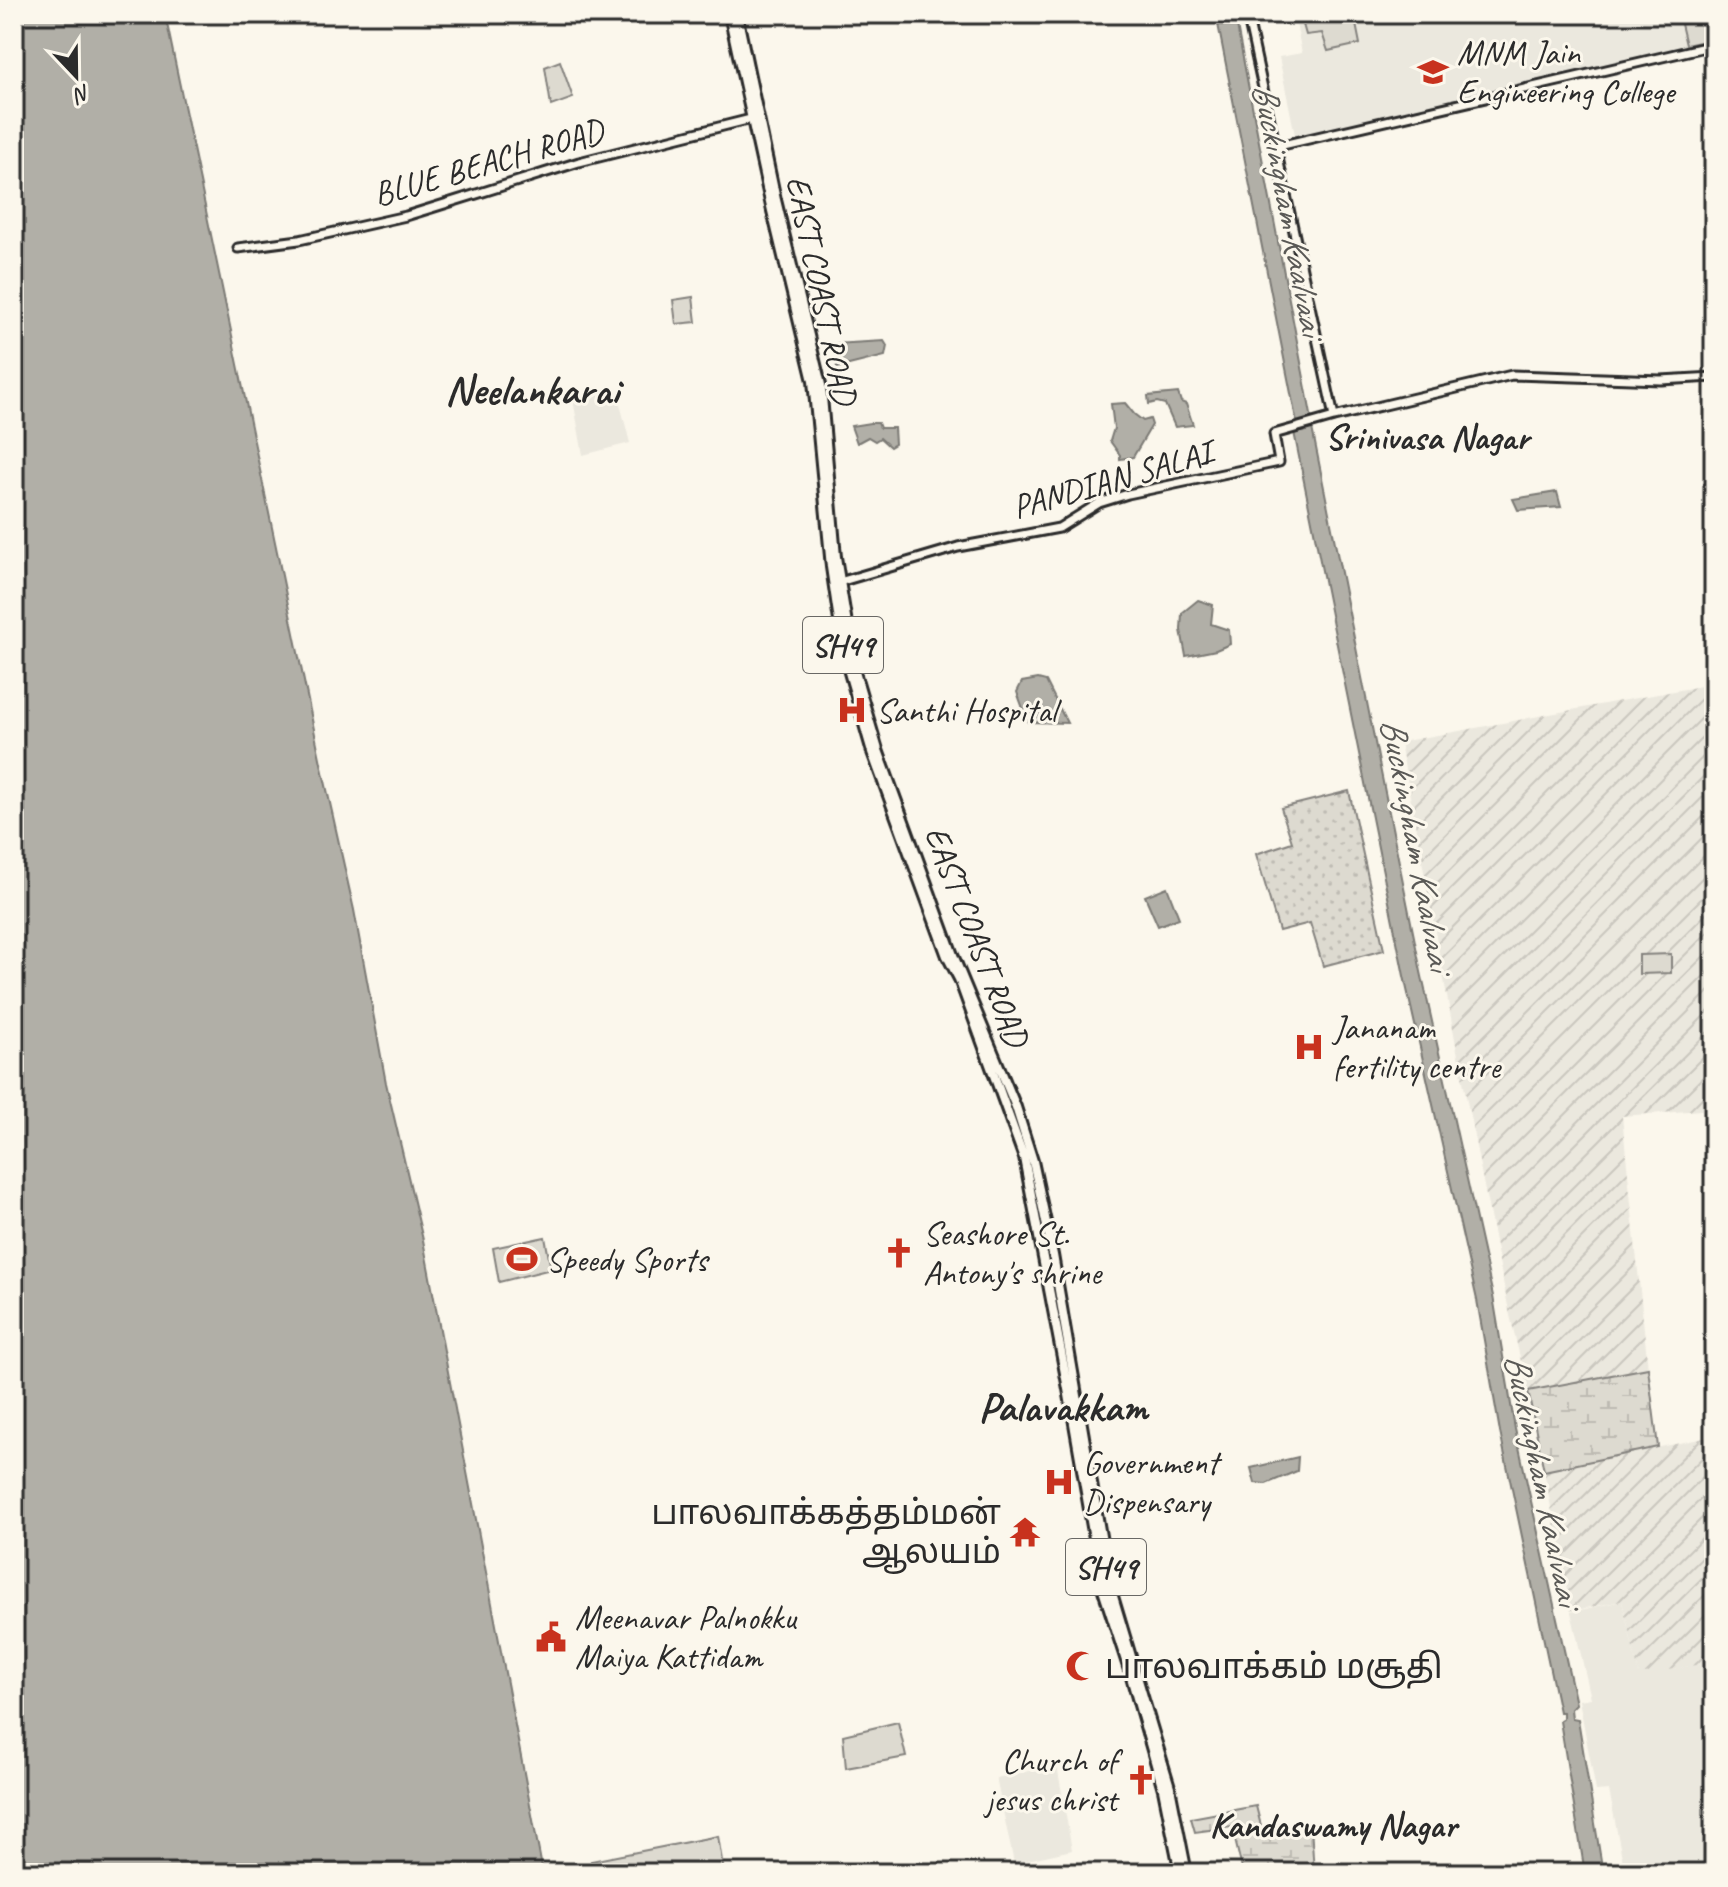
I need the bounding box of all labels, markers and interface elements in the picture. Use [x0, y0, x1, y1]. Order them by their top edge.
place label: MNM Jain Engineering College [1457, 31, 1677, 113]
north arrow [36, 36, 116, 116]
school or university icon: MNM Jain Engineering College [1416, 55, 1450, 89]
text: N [68, 78, 95, 110]
water label: Buckingham Kaalvaai [1242, 79, 1338, 347]
street label: BLUE BEACH ROAD [368, 108, 611, 215]
street label: EAST COAST ROAD [777, 172, 868, 411]
district label: Neelankarai [445, 364, 625, 417]
district label: Srinivasa Nagar [1325, 414, 1533, 460]
street label: PANDIAN SALAI [1007, 428, 1223, 528]
road number: SH49 [803, 617, 883, 673]
place label: Santhi Hospital [876, 689, 1062, 732]
hospital icon: Santhi Hospital [835, 693, 869, 727]
water label: Buckingham Kaalvaai [1370, 714, 1466, 982]
street label: EAST COAST ROAD [915, 820, 1040, 1055]
place label: Jananam fertility centre [1331, 1006, 1502, 1088]
hospital icon: Jananam fertility centre [1292, 1030, 1326, 1064]
place label: Seashore St. Antony's shrine [923, 1212, 1103, 1294]
church icon: Seashore St. Antony's shrine [882, 1236, 916, 1270]
place label: Speedy Sports [546, 1238, 711, 1281]
sports icon: Speedy Sports [505, 1242, 539, 1276]
water label: Buckingham Kaalvaai [1494, 1349, 1594, 1617]
district label: Palavakkam [979, 1381, 1150, 1434]
place label: Government Dispensary [1083, 1441, 1223, 1523]
hospital icon: Government Dispensary [1042, 1465, 1076, 1499]
place label: பாலவாக்கத்தம்மன் ஆலயம் [651, 1491, 1001, 1574]
temple icon: பாலவாக்கத்தம்மன் ஆலயம் [1008, 1515, 1042, 1549]
road number: SH49 [1066, 1539, 1146, 1595]
place label: Meenavar Palnokku Maiya Kattidam [575, 1596, 798, 1678]
public building icon: Meenavar Palnokku Maiya Kattidam [534, 1620, 568, 1654]
place label: பாலவாக்கம் மசூதி [1105, 1645, 1443, 1689]
mosque icon: பாலவாக்கம் மசூதி [1064, 1649, 1098, 1683]
place label: Church of jesus christ [983, 1739, 1124, 1821]
church icon: Church of jesus christ [1124, 1763, 1158, 1797]
district label: Kandaswamy Nagar [1209, 1802, 1461, 1848]

